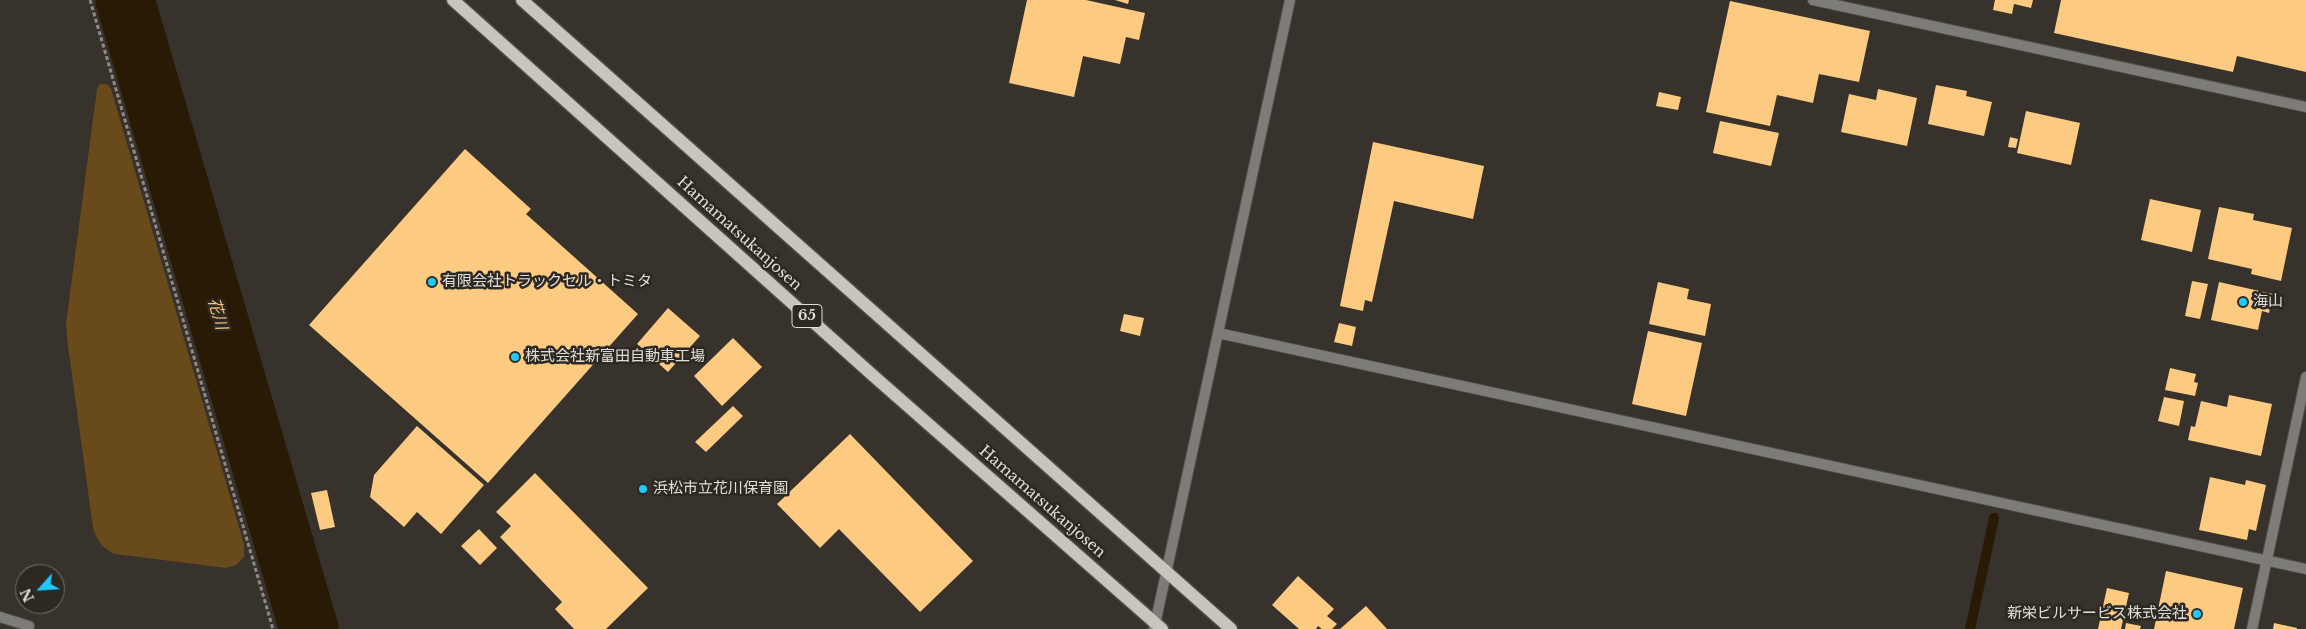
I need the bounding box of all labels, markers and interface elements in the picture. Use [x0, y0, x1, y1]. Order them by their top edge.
street label: Hamamatsukanjosen [673, 173, 805, 295]
place label: 有限会社トラックセル・トミタ [442, 273, 652, 291]
marker: 有限会社トラックセル・トミタ [426, 276, 438, 288]
place label: 海山 [2253, 293, 2283, 311]
water label: 花川 [203, 296, 231, 332]
marker: 海山 [2237, 296, 2249, 308]
road number: 65 [792, 304, 822, 328]
place label: 株式会社新富田自動車工場 [525, 348, 705, 366]
marker: 株式会社新富田自動車工場 [509, 351, 521, 363]
street label: Hamamatsukanjosen [975, 442, 1109, 562]
place label: 浜松市立花川保育園 [653, 480, 788, 498]
marker: 浜松市立花川保育園 [637, 483, 649, 495]
north arrow [15, 564, 65, 614]
text: N [16, 585, 38, 605]
place label: 新栄ビルサービス株式会社 [2007, 605, 2187, 623]
marker: 新栄ビルサービス株式会社 [2191, 608, 2203, 620]

